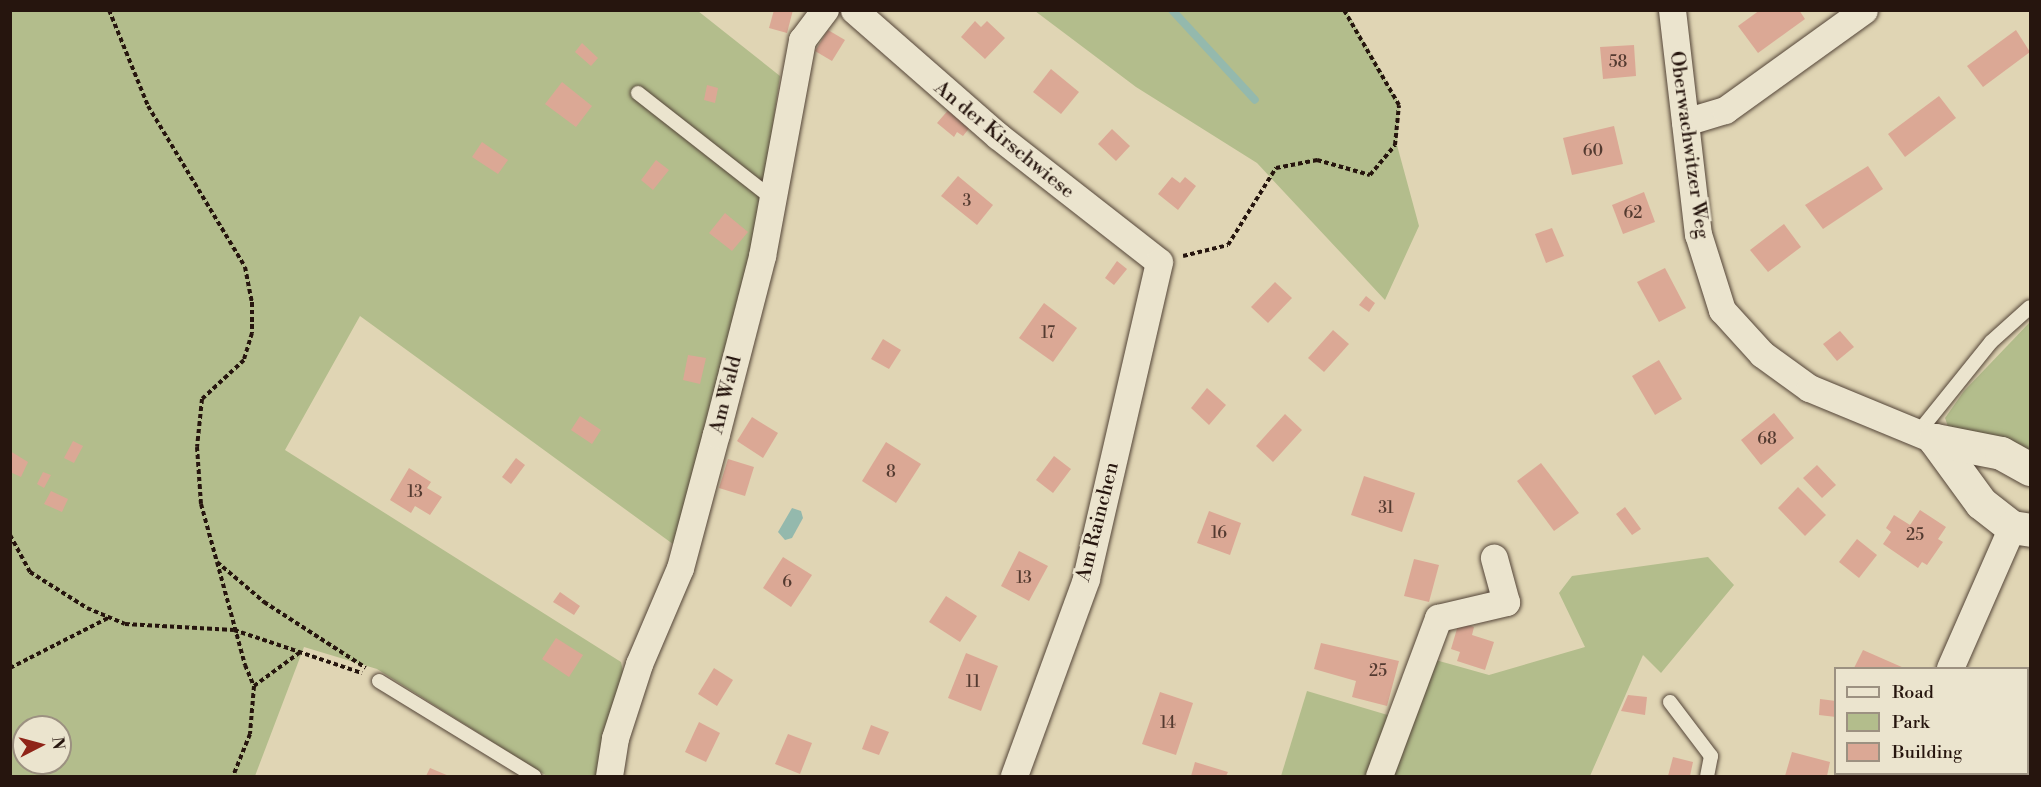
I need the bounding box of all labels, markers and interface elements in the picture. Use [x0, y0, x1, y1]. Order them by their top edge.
street label: Oberwachwitzer Weg [1664, 50, 1714, 240]
house number: 58 [1609, 52, 1627, 72]
street label: An der Kirschwiese [929, 76, 1079, 204]
house number: 60 [1583, 141, 1603, 161]
house number: 3 [963, 191, 971, 211]
house number: 62 [1624, 203, 1642, 223]
house number: 17 [1041, 323, 1055, 343]
street label: Am Wald [705, 353, 747, 437]
house number: 68 [1757, 429, 1777, 449]
street label: Am Rainchen [1072, 460, 1124, 584]
house number: 8 [886, 462, 896, 482]
house number: 13 [407, 482, 423, 502]
house number: 31 [1378, 498, 1394, 518]
house number: 16 [1211, 523, 1227, 543]
house number: 25 [1906, 525, 1924, 545]
house number: 13 [1016, 568, 1032, 588]
house number: 6 [782, 572, 792, 592]
house number: 25 [1369, 661, 1387, 681]
legend [1834, 667, 2029, 775]
house number: 11 [966, 672, 980, 692]
text: Road [1892, 681, 1934, 704]
text: Park [1892, 711, 1929, 734]
house number: 14 [1160, 713, 1176, 733]
north arrow [12, 715, 72, 775]
text: N [47, 736, 69, 751]
text: Building [1892, 741, 1962, 764]

